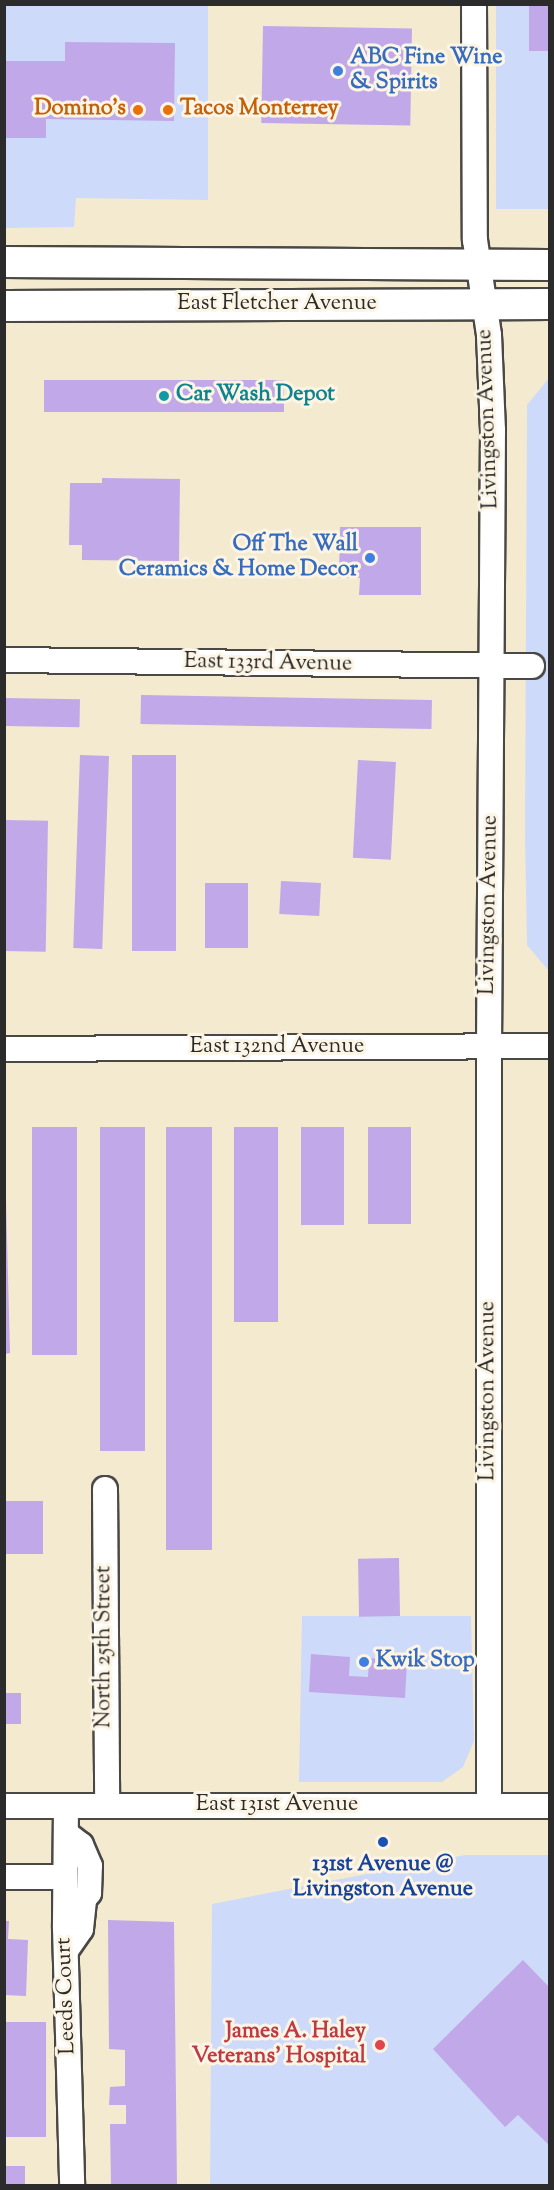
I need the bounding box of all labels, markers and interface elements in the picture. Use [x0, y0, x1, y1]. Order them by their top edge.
place label: ABC Fine Wine & Spirits [350, 45, 502, 96]
marker: ABC Fine Wine & Spirits [331, 64, 345, 78]
place label: Domino's [34, 97, 126, 123]
place label: Tacos Monterrey [180, 97, 339, 123]
marker: Domino's [131, 103, 145, 117]
marker: Tacos Monterrey [161, 103, 175, 117]
street label: East Fletcher Avenue [177, 292, 377, 318]
street label: Livingston Avenue [473, 329, 505, 509]
place label: Car Wash Depot [176, 383, 335, 409]
marker: Car Wash Depot [157, 389, 171, 403]
place label: Off The Wall Ceramics & Home Decor [119, 532, 358, 584]
marker: Off The Wall Ceramics & Home Decor [363, 551, 377, 565]
street label: East 133rd Avenue [184, 649, 352, 679]
street label: Livingston Avenue [475, 815, 505, 995]
street label: East 132nd Avenue [190, 1035, 364, 1061]
street label: Livingston Avenue [476, 1301, 502, 1481]
street label: North 25th Street [92, 1566, 118, 1728]
place label: Kwik Stop [376, 1649, 475, 1675]
marker: Kwik Stop [357, 1655, 371, 1669]
street label: East 131st Avenue [196, 1793, 358, 1819]
marker: 131st Avenue @ Livingston Avenue [376, 1835, 390, 1849]
place label: 131st Avenue @ Livingston Avenue [293, 1852, 473, 1904]
street label: Leeds Court [52, 1937, 82, 2055]
place label: James A. Haley Veterans' Hospital [192, 2019, 366, 2070]
marker: James A. Haley Veterans' Hospital [371, 2036, 389, 2054]

